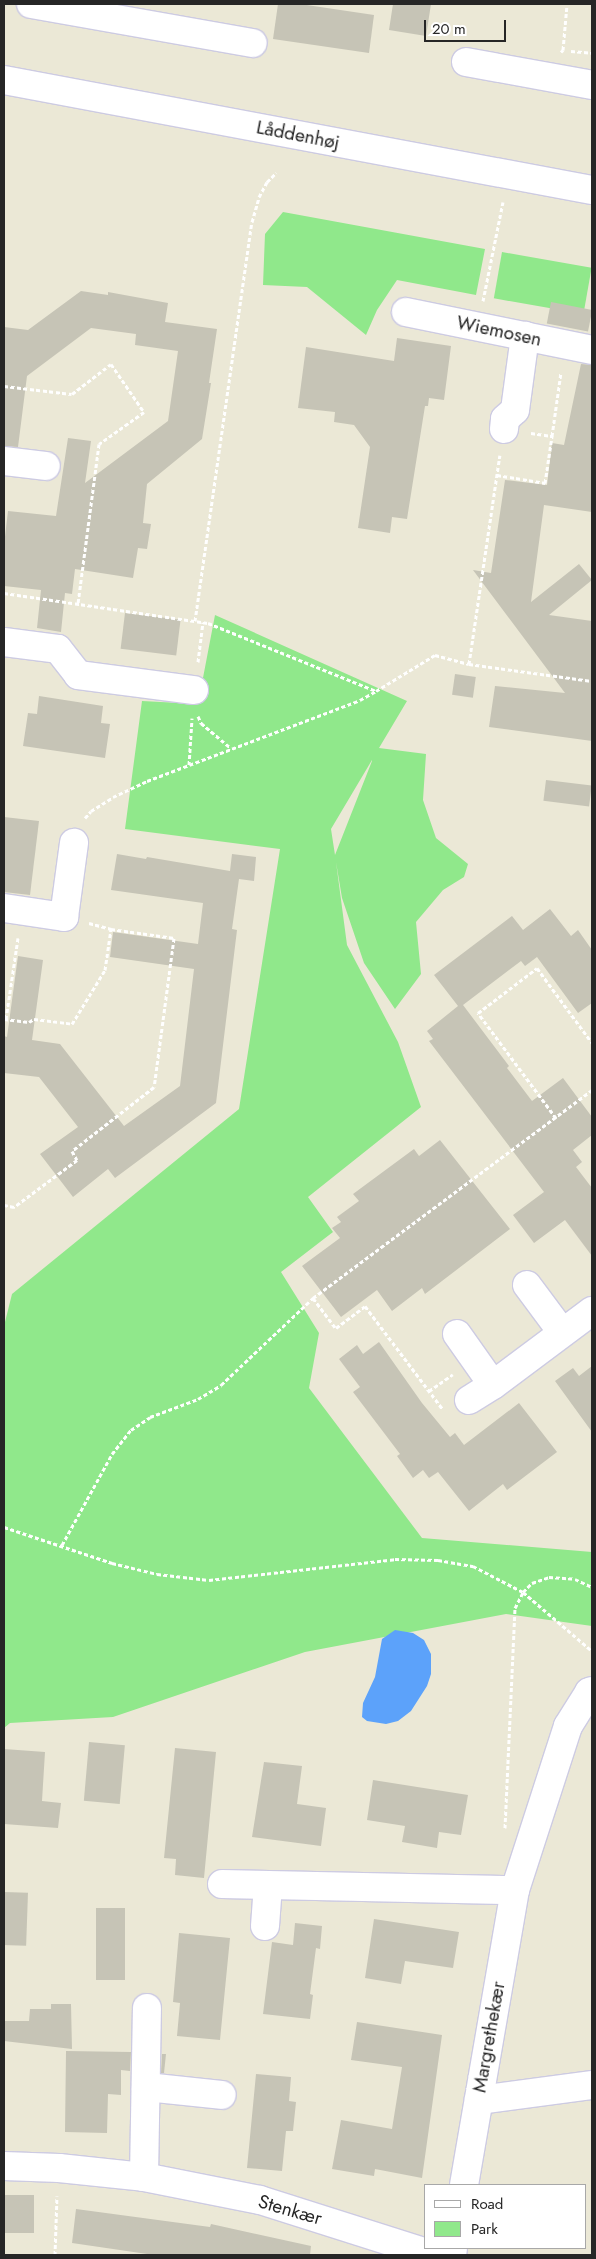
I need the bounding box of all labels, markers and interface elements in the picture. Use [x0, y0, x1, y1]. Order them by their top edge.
scale bar [426, 10, 508, 42]
text: 20 m [432, 18, 466, 40]
street label: Låddenhøj [254, 116, 342, 154]
street label: Wiemosen [454, 311, 544, 351]
street label: Margrethekær [468, 1980, 510, 2094]
legend [424, 2184, 586, 2249]
street label: Stenkær [255, 2190, 325, 2230]
text: Road [471, 2193, 503, 2215]
text: Park [471, 2218, 498, 2240]

